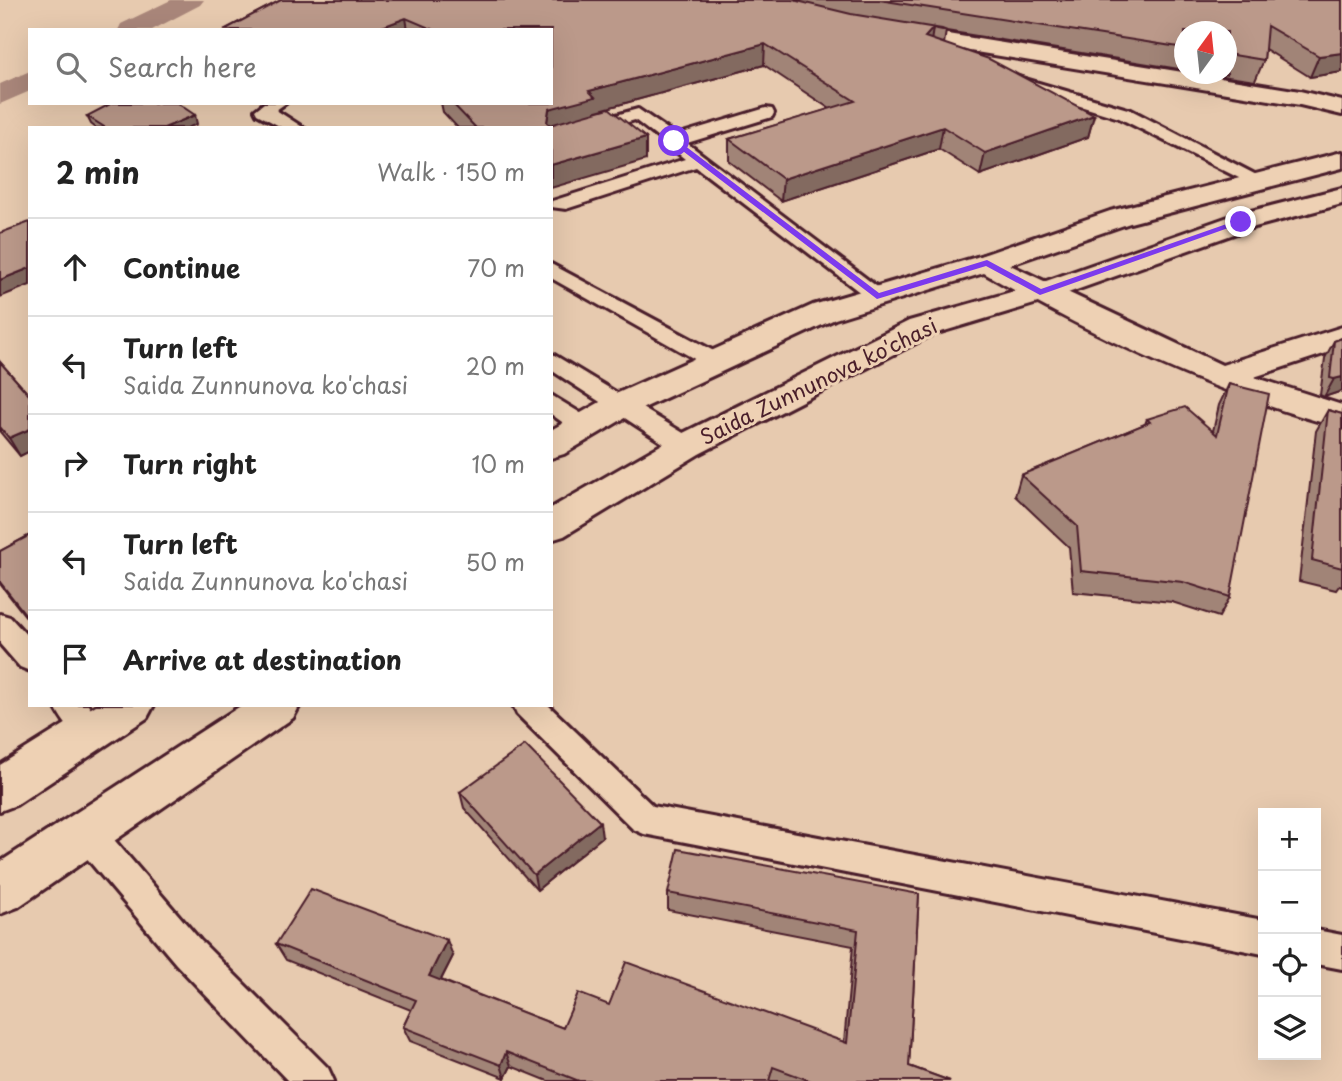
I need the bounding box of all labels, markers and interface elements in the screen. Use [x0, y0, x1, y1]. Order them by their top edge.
north arrow [1174, 21, 1237, 84]
search box [28, 28, 553, 105]
text: Search here [108, 47, 257, 86]
icon: search [52, 48, 90, 86]
route start [658, 125, 689, 156]
text: 2 min [56, 149, 140, 194]
text: Walk · 150 m [377, 154, 525, 189]
route end [1225, 206, 1256, 237]
icon: ahead [56, 248, 94, 286]
text: Continue [123, 248, 240, 287]
text: 70 m [467, 250, 525, 285]
street label: Saida Zunnunova ko'chasi [694, 309, 942, 452]
text: Turn left [123, 328, 238, 367]
icon: left [56, 346, 94, 384]
text: 20 m [466, 348, 525, 383]
text: Saida Zunnunova ko'chasi [123, 367, 408, 402]
icon: right [56, 444, 94, 482]
text: Turn right [123, 444, 257, 483]
text: 10 m [471, 446, 525, 481]
text: Turn left [123, 524, 238, 563]
icon: left [56, 542, 94, 580]
text: 50 m [465, 544, 525, 579]
text: Saida Zunnunova ko'chasi [123, 563, 408, 598]
icon: arrive [56, 640, 94, 678]
text: Arrive at destination [123, 640, 402, 679]
map controls [1258, 808, 1321, 1060]
button: + [1258, 808, 1321, 871]
button: − [1258, 871, 1321, 934]
button: locate [1258, 934, 1321, 997]
button: layers [1258, 997, 1321, 1060]

